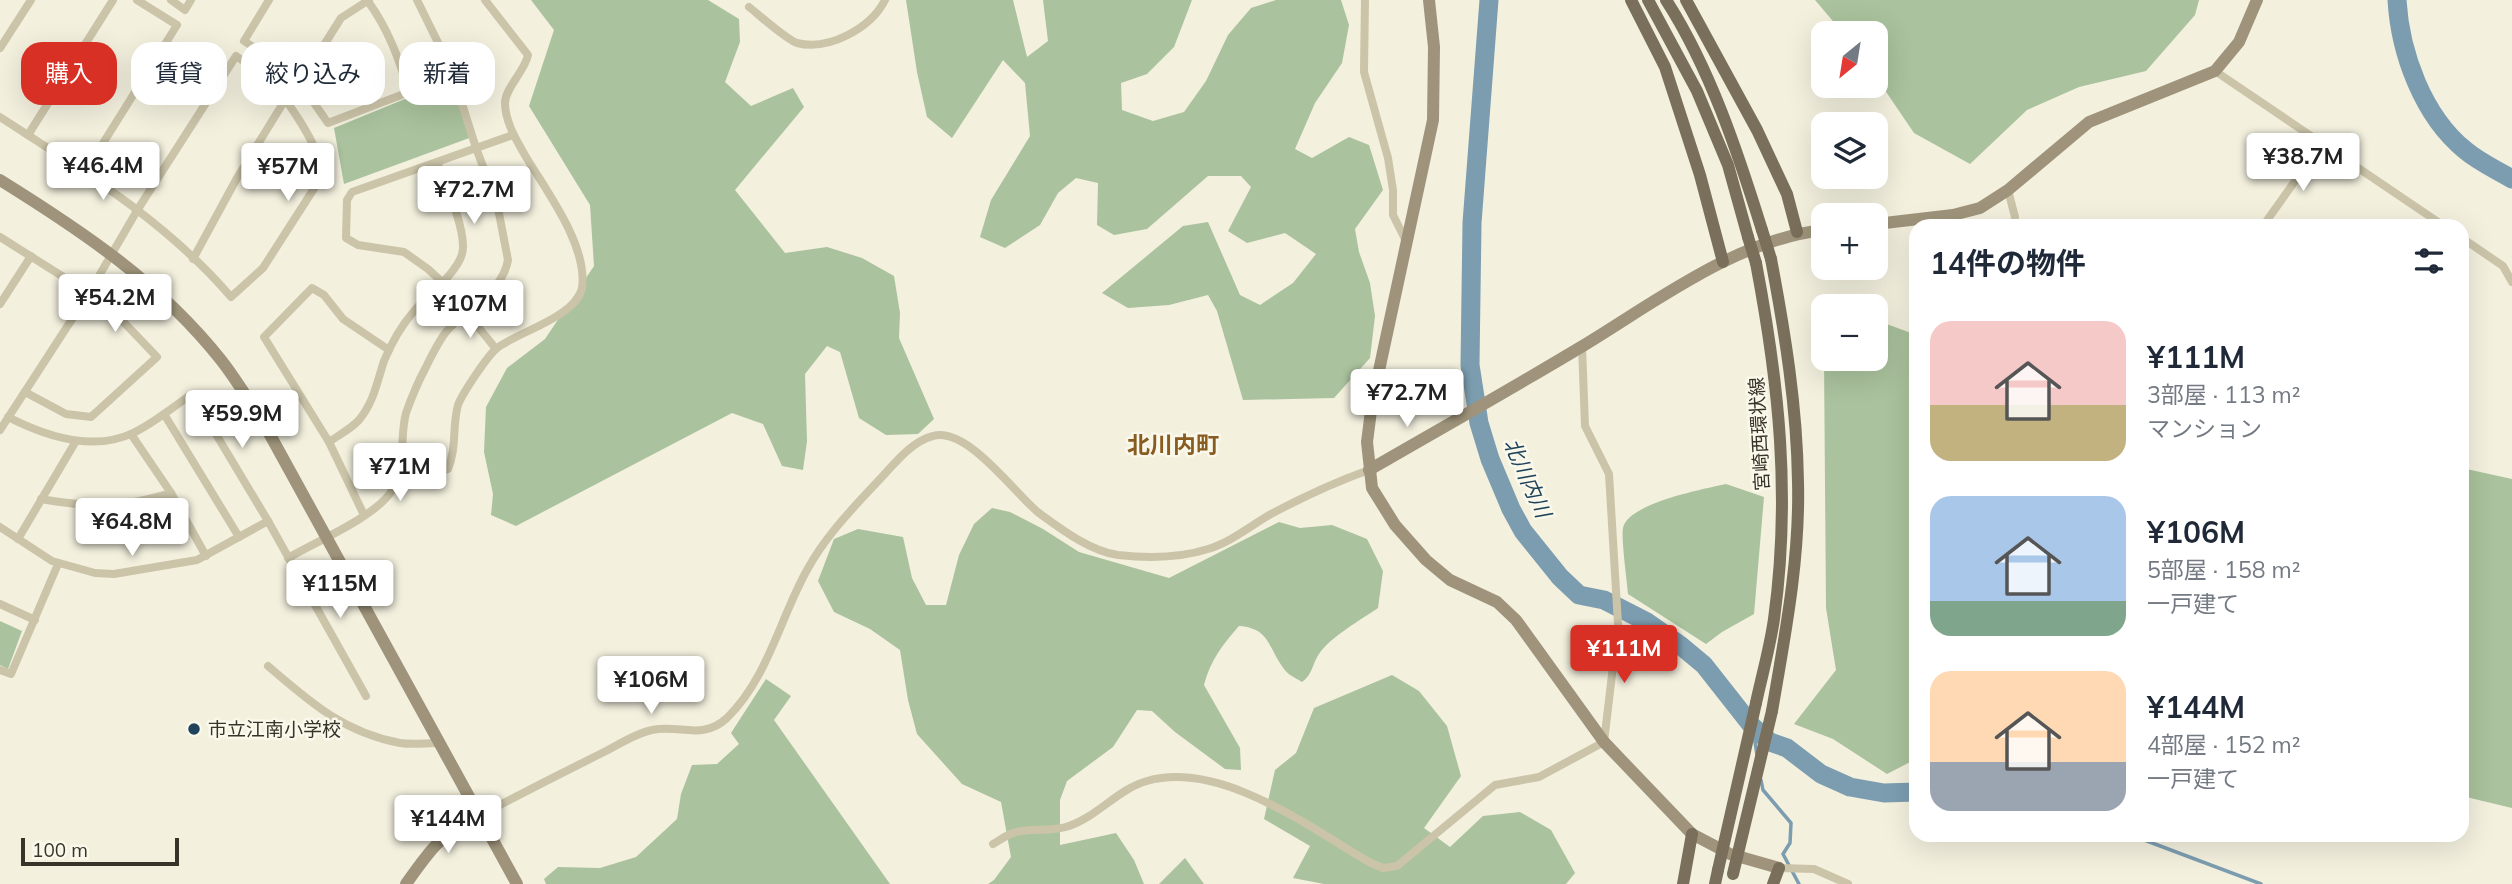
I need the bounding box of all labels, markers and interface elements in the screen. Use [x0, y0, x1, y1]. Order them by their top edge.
north arrow [1811, 21, 1888, 98]
map controls [1811, 21, 1888, 371]
chip: 購入 [21, 42, 117, 105]
chip: 賃貸 [131, 42, 227, 105]
chip: 絞り込み [241, 42, 385, 105]
chip: 新着 [399, 42, 495, 105]
button: layers [1811, 112, 1888, 189]
pin: ¥38.7M [2246, 134, 2360, 193]
text: ¥38.7M [2263, 141, 2343, 170]
pin: ¥46.4M [46, 142, 160, 202]
pin: ¥57M [247, 144, 329, 203]
text: ¥46.4M [63, 150, 143, 179]
text: ¥57M [257, 151, 319, 180]
pin: ¥72.7M [417, 166, 531, 226]
text: ¥72.7M [434, 174, 514, 203]
button: + [1811, 203, 1888, 280]
icon: filters [2410, 242, 2448, 280]
text: 14件の物件 [1930, 244, 2086, 282]
pin: ¥54.2M [58, 274, 172, 334]
pin: ¥107M [421, 280, 519, 340]
text: ¥54.2M [75, 282, 155, 311]
text: ¥107M [432, 288, 508, 317]
button: − [1811, 294, 1888, 371]
text: ¥111M [2147, 338, 2245, 376]
icon: home [1986, 349, 2070, 433]
pin: ¥72.7M [1350, 370, 1464, 429]
street label: 宮崎西環状線 [1744, 376, 1774, 492]
text: ¥72.7M [1367, 377, 1447, 406]
text: 3部屋 · 113 m² [2147, 380, 2300, 409]
pin: ¥59.9M [185, 391, 299, 450]
text: ¥59.9M [202, 398, 282, 427]
text: マンション [2147, 414, 2262, 443]
district label: 北川内町 [1127, 430, 1219, 459]
water label: 北川内川 [1499, 434, 1558, 523]
pin: ¥71M [359, 444, 441, 503]
text: ¥71M [369, 451, 431, 480]
pin: ¥64.8M [75, 498, 189, 558]
text: ¥64.8M [92, 506, 172, 535]
text: ¥106M [2147, 513, 2245, 551]
icon: home [1986, 524, 2070, 608]
text: 5部屋 · 158 m² [2147, 555, 2300, 584]
pin: ¥115M [291, 560, 389, 620]
text: ¥115M [302, 568, 378, 597]
text: 一戸建て [2147, 589, 2239, 618]
pin: ¥111M [1575, 626, 1673, 685]
text: ¥111M [1586, 633, 1662, 662]
pin: ¥106M [602, 656, 700, 716]
text: ¥106M [613, 664, 689, 693]
text: ¥144M [2147, 688, 2245, 726]
icon: home [1986, 699, 2070, 783]
place label: 市立江南小学校 [208, 717, 341, 741]
marker: 市立江南小学校 [186, 721, 202, 737]
text: 4部屋 · 152 m² [2147, 730, 2300, 759]
text: 一戸建て [2147, 764, 2239, 793]
pin: ¥144M [399, 796, 497, 855]
text: ¥144M [410, 803, 486, 832]
scale bar [21, 835, 178, 867]
text: 100 m [32, 838, 88, 862]

